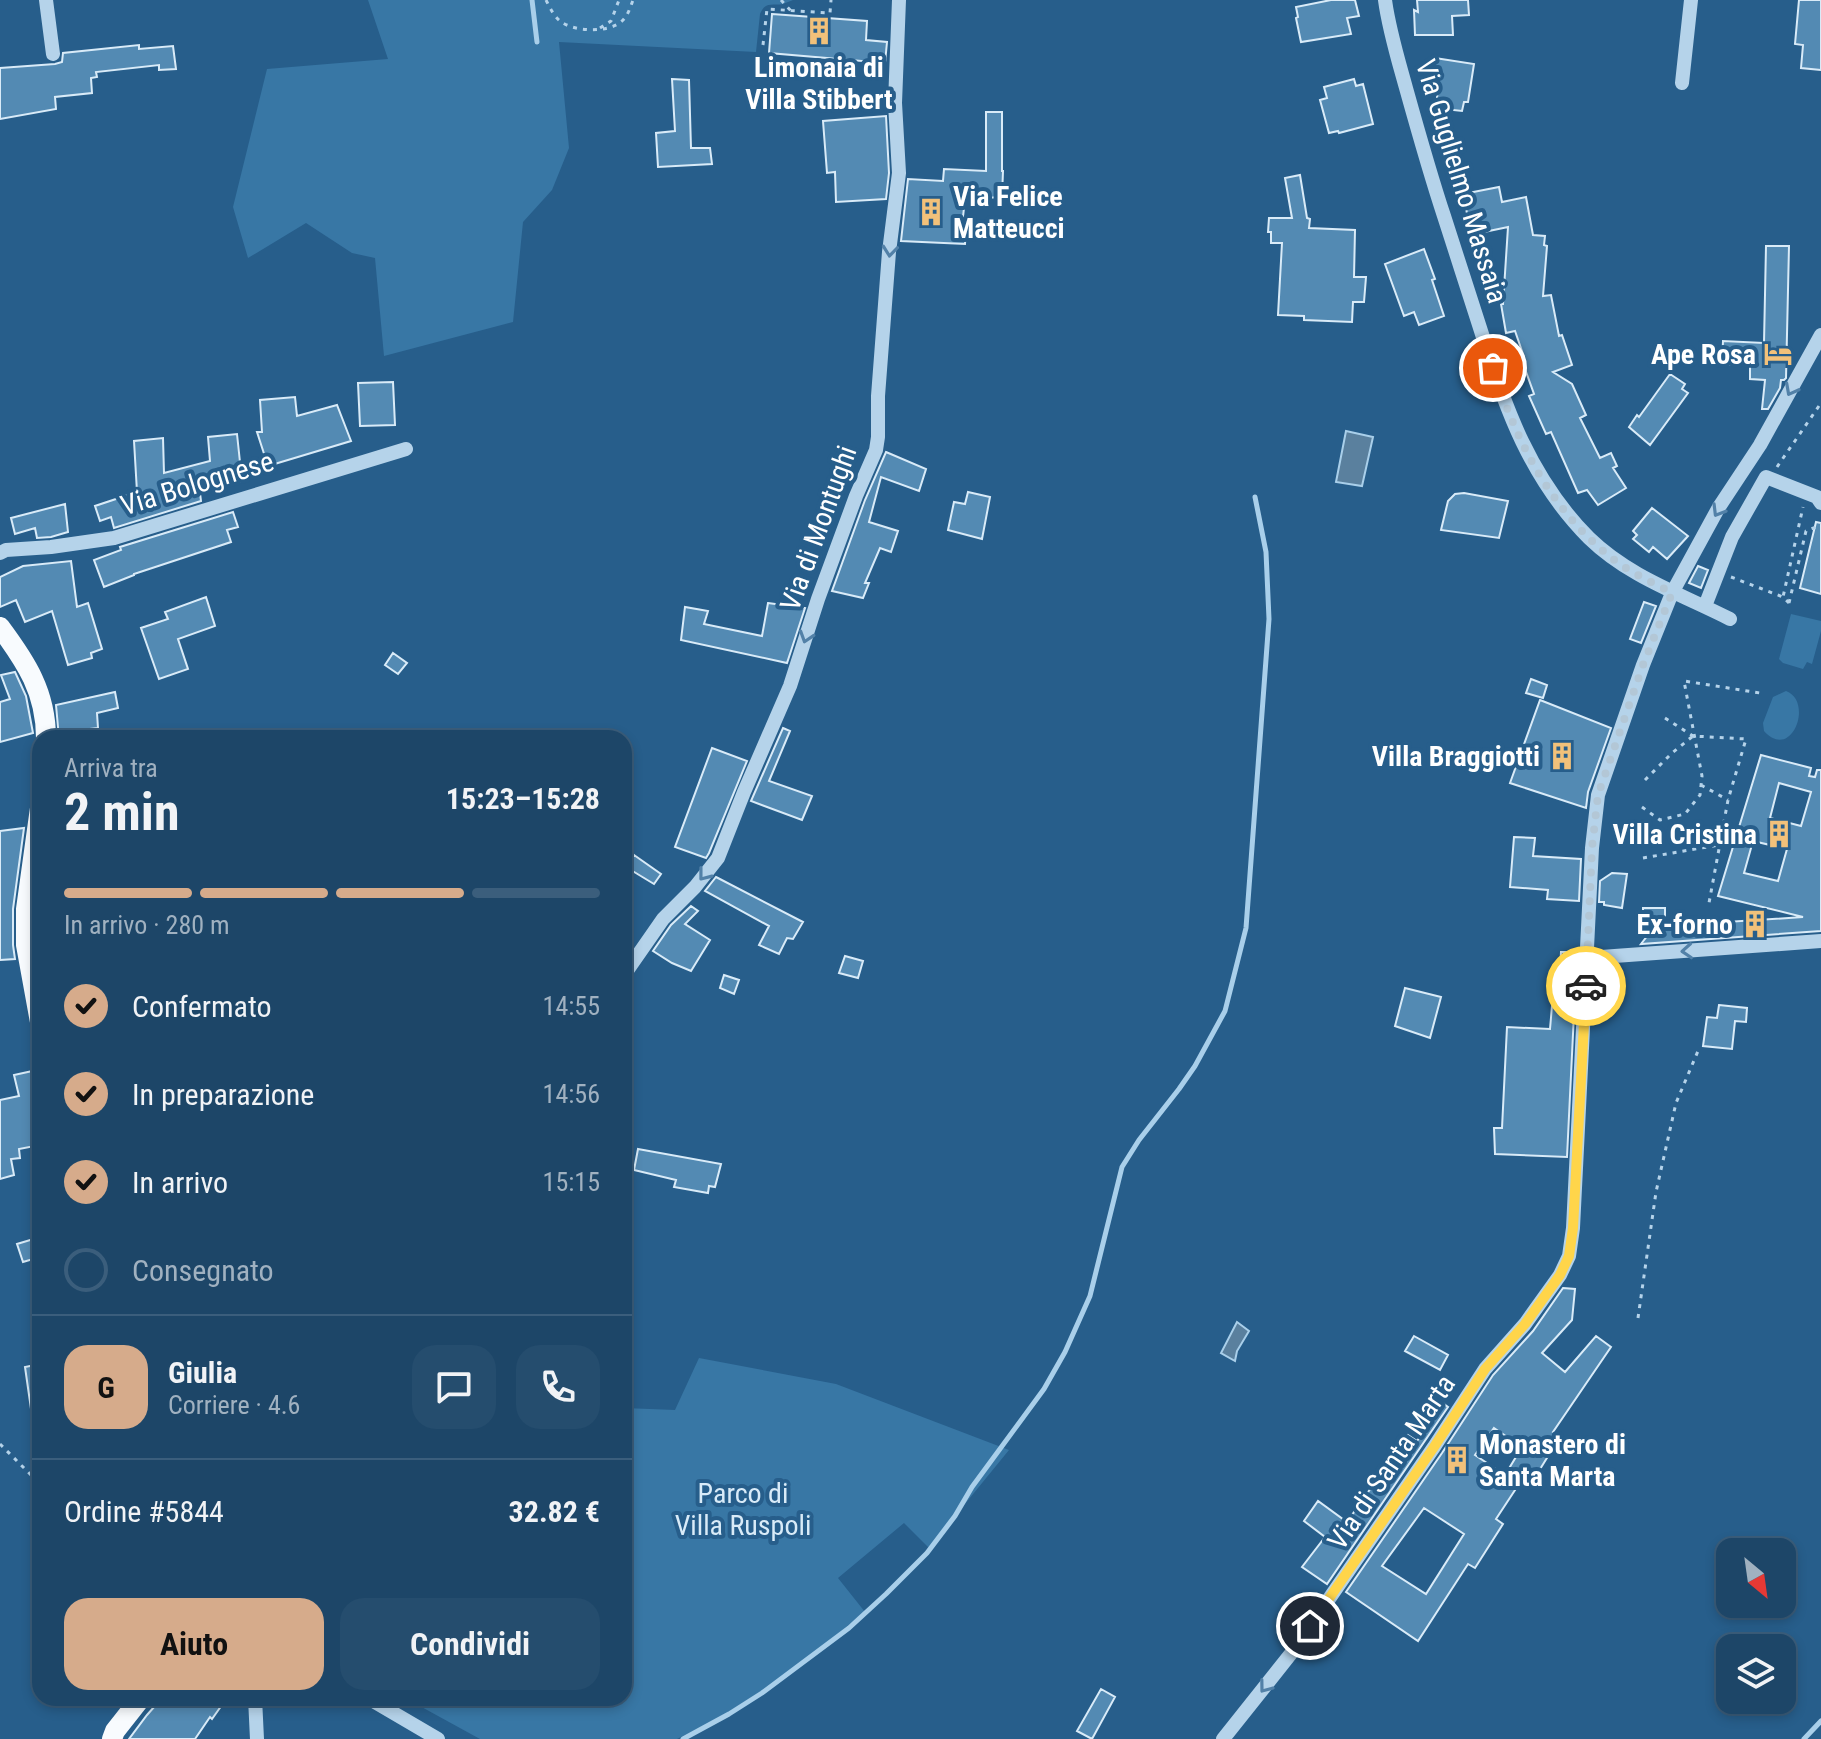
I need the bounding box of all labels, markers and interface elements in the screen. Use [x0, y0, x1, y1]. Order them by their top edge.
building icon: Limonaia di Villa Stibbert [804, 16, 834, 46]
place label: Limonaia di Villa Stibbert [745, 51, 893, 116]
street label: Via Guglielmo Massaia [1409, 55, 1514, 307]
place label: Via Felice Matteucci [953, 180, 1065, 245]
building icon: Via Felice Matteucci [916, 197, 946, 227]
one-way arrow [881, 245, 898, 258]
pin [1459, 334, 1527, 402]
place label: Ape Rosa [1651, 338, 1756, 371]
hotel icon: Ape Rosa [1763, 339, 1793, 369]
icon: bag [1471, 346, 1515, 390]
one-way arrow [1785, 382, 1801, 396]
street label: Via di Montughi [773, 441, 864, 615]
street label: Via Bolognese [117, 445, 278, 522]
one-way arrow [1712, 502, 1728, 517]
one-way arrow [799, 630, 815, 644]
place label: Villa Braggiotti [1372, 740, 1540, 773]
building icon: Villa Braggiotti [1547, 741, 1577, 771]
text: Arriva tra [64, 753, 158, 783]
text: 15:23–15:28 [446, 781, 600, 816]
text: 2 min [64, 782, 180, 843]
place label: Villa Cristina [1612, 818, 1757, 851]
building icon: Villa Cristina [1764, 819, 1794, 849]
one-way arrow [700, 866, 714, 881]
place label: Ex-forno [1636, 908, 1733, 941]
building icon: Ex-forno [1740, 909, 1770, 939]
text: In arrivo · 280 m [64, 910, 230, 940]
one-way arrow [1680, 942, 1693, 959]
courier [1546, 946, 1626, 1026]
icon: car [1564, 964, 1608, 1008]
icon: check [64, 984, 108, 1028]
text: Confermato [132, 989, 272, 1024]
text: 14:55 [543, 991, 600, 1021]
icon: check [64, 1072, 108, 1116]
text: In preparazione [132, 1077, 314, 1112]
text: 14:56 [543, 1079, 600, 1109]
icon: check [64, 1160, 108, 1204]
text: In arrivo [132, 1165, 228, 1200]
text: 15:15 [543, 1167, 600, 1197]
text: Consegnato [132, 1253, 274, 1288]
button: chat [412, 1345, 496, 1429]
button: phone [516, 1345, 600, 1429]
text: Giulia [168, 1355, 237, 1390]
street label: Via di Santa Marta [1321, 1369, 1462, 1556]
text: G [97, 1370, 115, 1405]
text: Corriere · 4.6 [168, 1390, 300, 1420]
place label: Monastero di Santa Marta [1479, 1428, 1626, 1493]
building icon: Monastero di Santa Marta [1442, 1445, 1472, 1475]
park label: Parco di Villa Ruspoli [675, 1477, 811, 1542]
text: Ordine #5844 [64, 1494, 224, 1529]
text: 32.82 € [509, 1494, 600, 1529]
north arrow [1716, 1538, 1796, 1618]
map controls [1716, 1538, 1796, 1714]
pin [1276, 1592, 1344, 1660]
button: Aiuto [64, 1598, 324, 1690]
button: Condividi [340, 1598, 600, 1690]
icon: home [1288, 1604, 1332, 1648]
button: layers [1716, 1634, 1796, 1714]
one-way arrow [1261, 1678, 1275, 1693]

